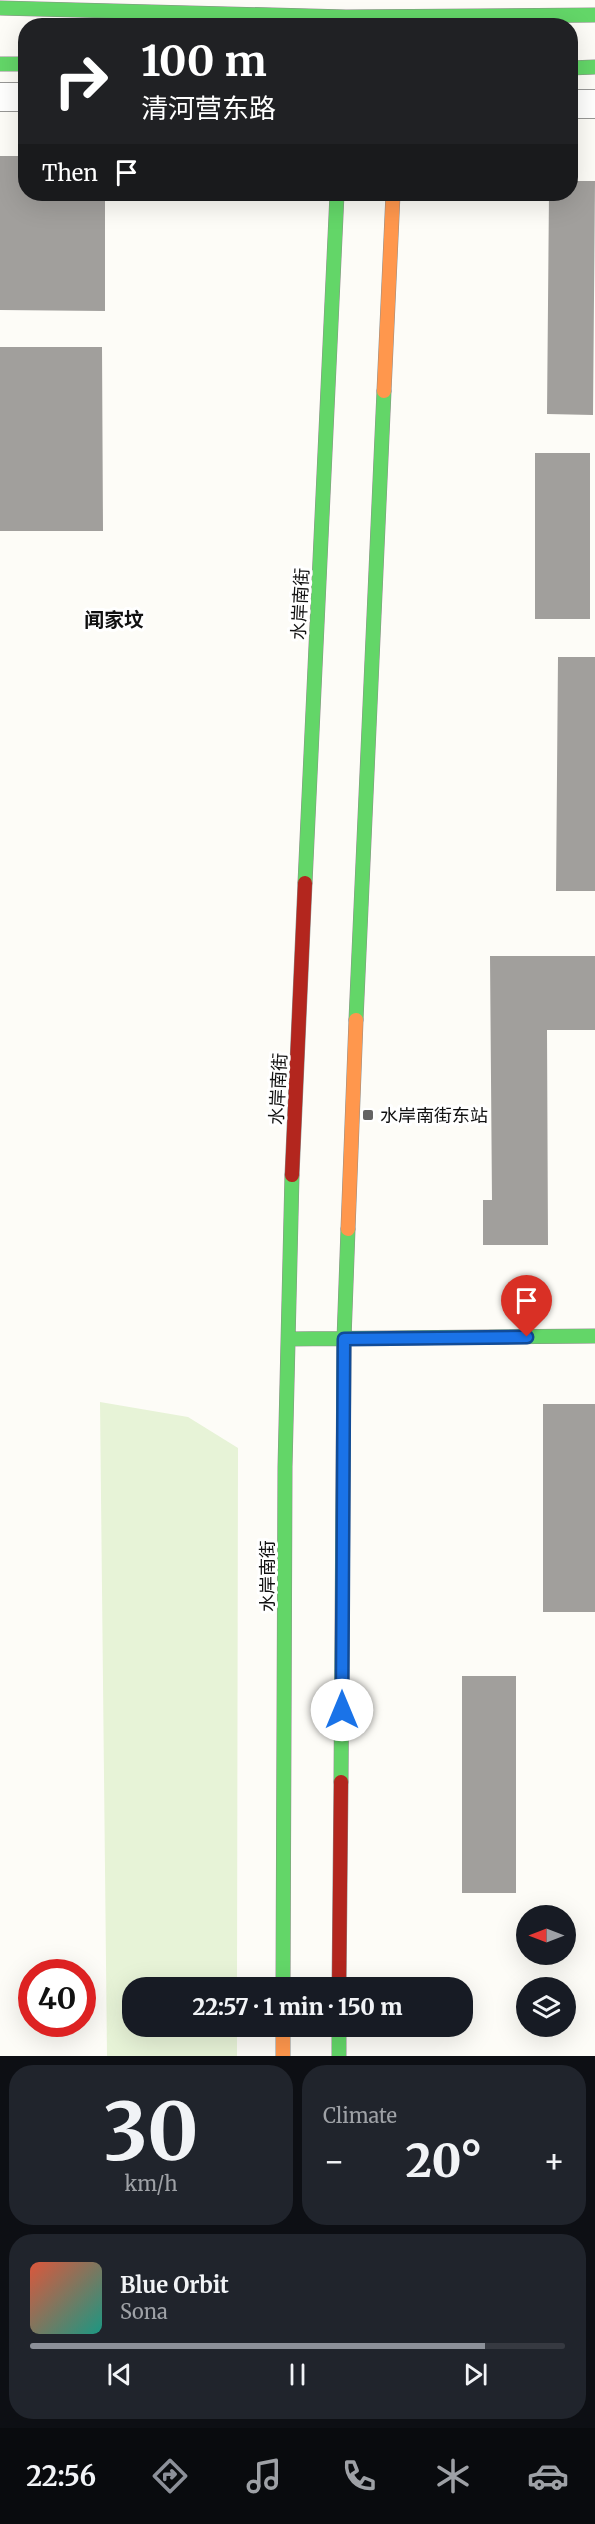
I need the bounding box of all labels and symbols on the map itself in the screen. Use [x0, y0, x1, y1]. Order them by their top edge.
street label: 水岸南街 [287, 567, 313, 641]
district label: 闻家坟 [84, 607, 144, 632]
street label: 水岸南街 [265, 1052, 291, 1126]
place label: 水岸南街东站 [380, 1104, 488, 1127]
marker: 水岸南街东站 [361, 1108, 375, 1122]
pin [501, 1275, 552, 1337]
street label: 水岸南街 [256, 1540, 279, 1612]
position arrow [310, 1678, 374, 1742]
north arrow [516, 1905, 576, 1965]
speed limit sign: 40 [18, 1959, 96, 2037]

